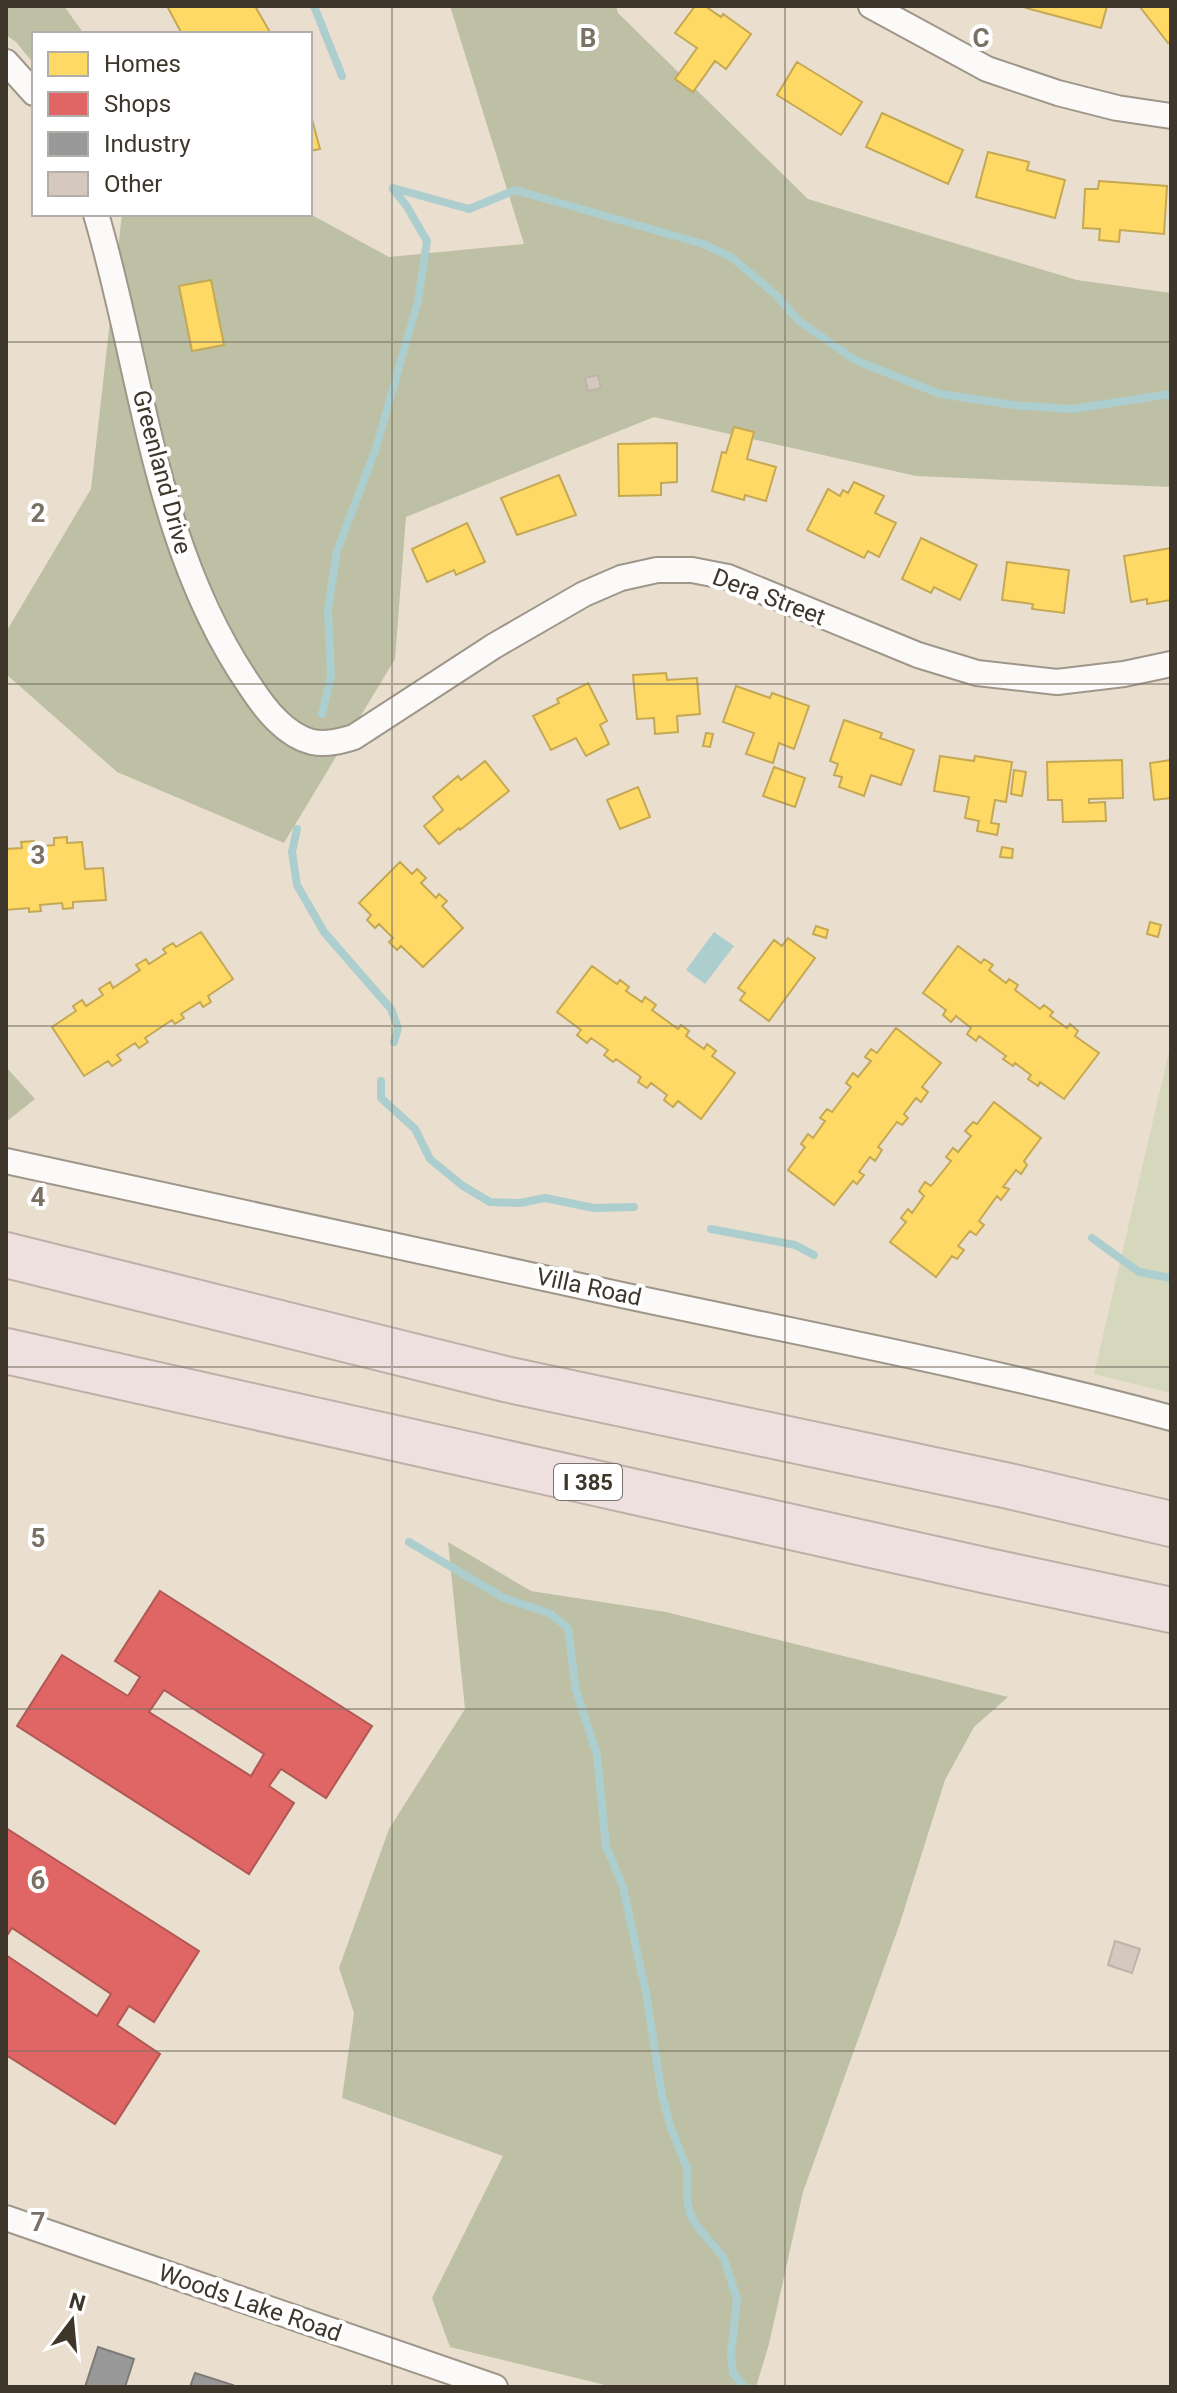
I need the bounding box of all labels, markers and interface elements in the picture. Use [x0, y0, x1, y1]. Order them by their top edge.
text: B [580, 23, 596, 53]
text: C [972, 23, 990, 53]
legend [32, 32, 312, 216]
text: Homes [104, 50, 181, 78]
text: Shops [104, 90, 171, 118]
text: Industry [104, 130, 191, 158]
text: Other [104, 170, 162, 198]
street label: Greenland Drive [127, 387, 197, 557]
text: 2 [31, 498, 45, 528]
street label: Dera Street [709, 563, 829, 631]
text: 3 [31, 840, 45, 870]
text: 4 [31, 1182, 46, 1212]
street label: Villa Road [534, 1262, 644, 1312]
road number: I 385 [554, 1464, 622, 1500]
text: 5 [31, 1523, 45, 1553]
text: 6 [31, 1865, 46, 1895]
text: 7 [31, 2207, 45, 2237]
street label: Woods Lake Road [155, 2259, 345, 2347]
north arrow [32, 2281, 112, 2361]
text: N [66, 2288, 88, 2316]

